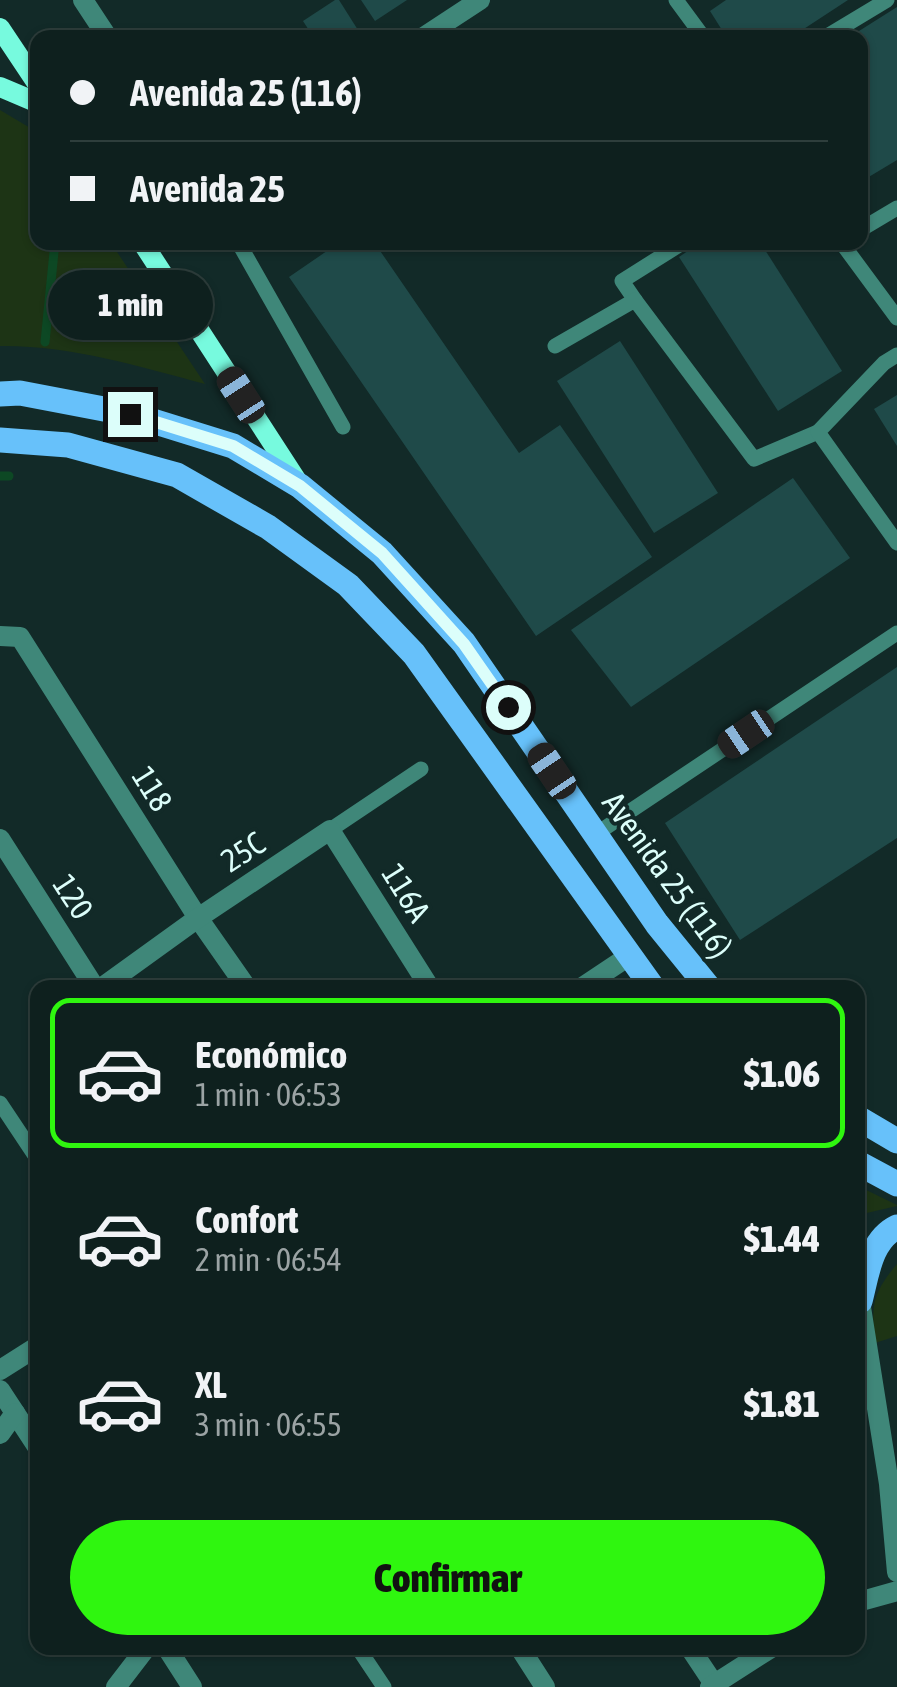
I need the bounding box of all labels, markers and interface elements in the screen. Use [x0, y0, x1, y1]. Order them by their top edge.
text: Avenida 25 (116) [130, 71, 362, 114]
text: Avenida 25 [130, 167, 285, 210]
callout: 1 min [48, 269, 212, 339]
text: 1 min [98, 286, 163, 323]
car [212, 362, 270, 428]
route end [108, 392, 153, 437]
route start [486, 685, 531, 730]
car [713, 705, 779, 763]
car [523, 738, 581, 804]
street label: 118 [125, 760, 180, 818]
street label: Avenida 25 (116) [595, 785, 740, 965]
street label: 25C [214, 824, 271, 879]
street label: 116A [375, 857, 438, 929]
street label: 120 [46, 868, 101, 926]
icon: car [75, 1028, 165, 1118]
text: Económico [195, 1033, 347, 1076]
text: $1.06 [744, 1052, 820, 1095]
text: 1 min · 06:53 [195, 1076, 342, 1113]
icon: car [75, 1193, 165, 1283]
text: Confort [195, 1198, 299, 1241]
text: $1.44 [744, 1217, 820, 1260]
text: 2 min · 06:54 [195, 1241, 342, 1278]
icon: car [75, 1358, 165, 1448]
text: XL [195, 1363, 227, 1406]
text: $1.81 [744, 1382, 820, 1425]
text: 3 min · 06:55 [195, 1406, 342, 1443]
button: Confirmar [70, 1520, 825, 1635]

